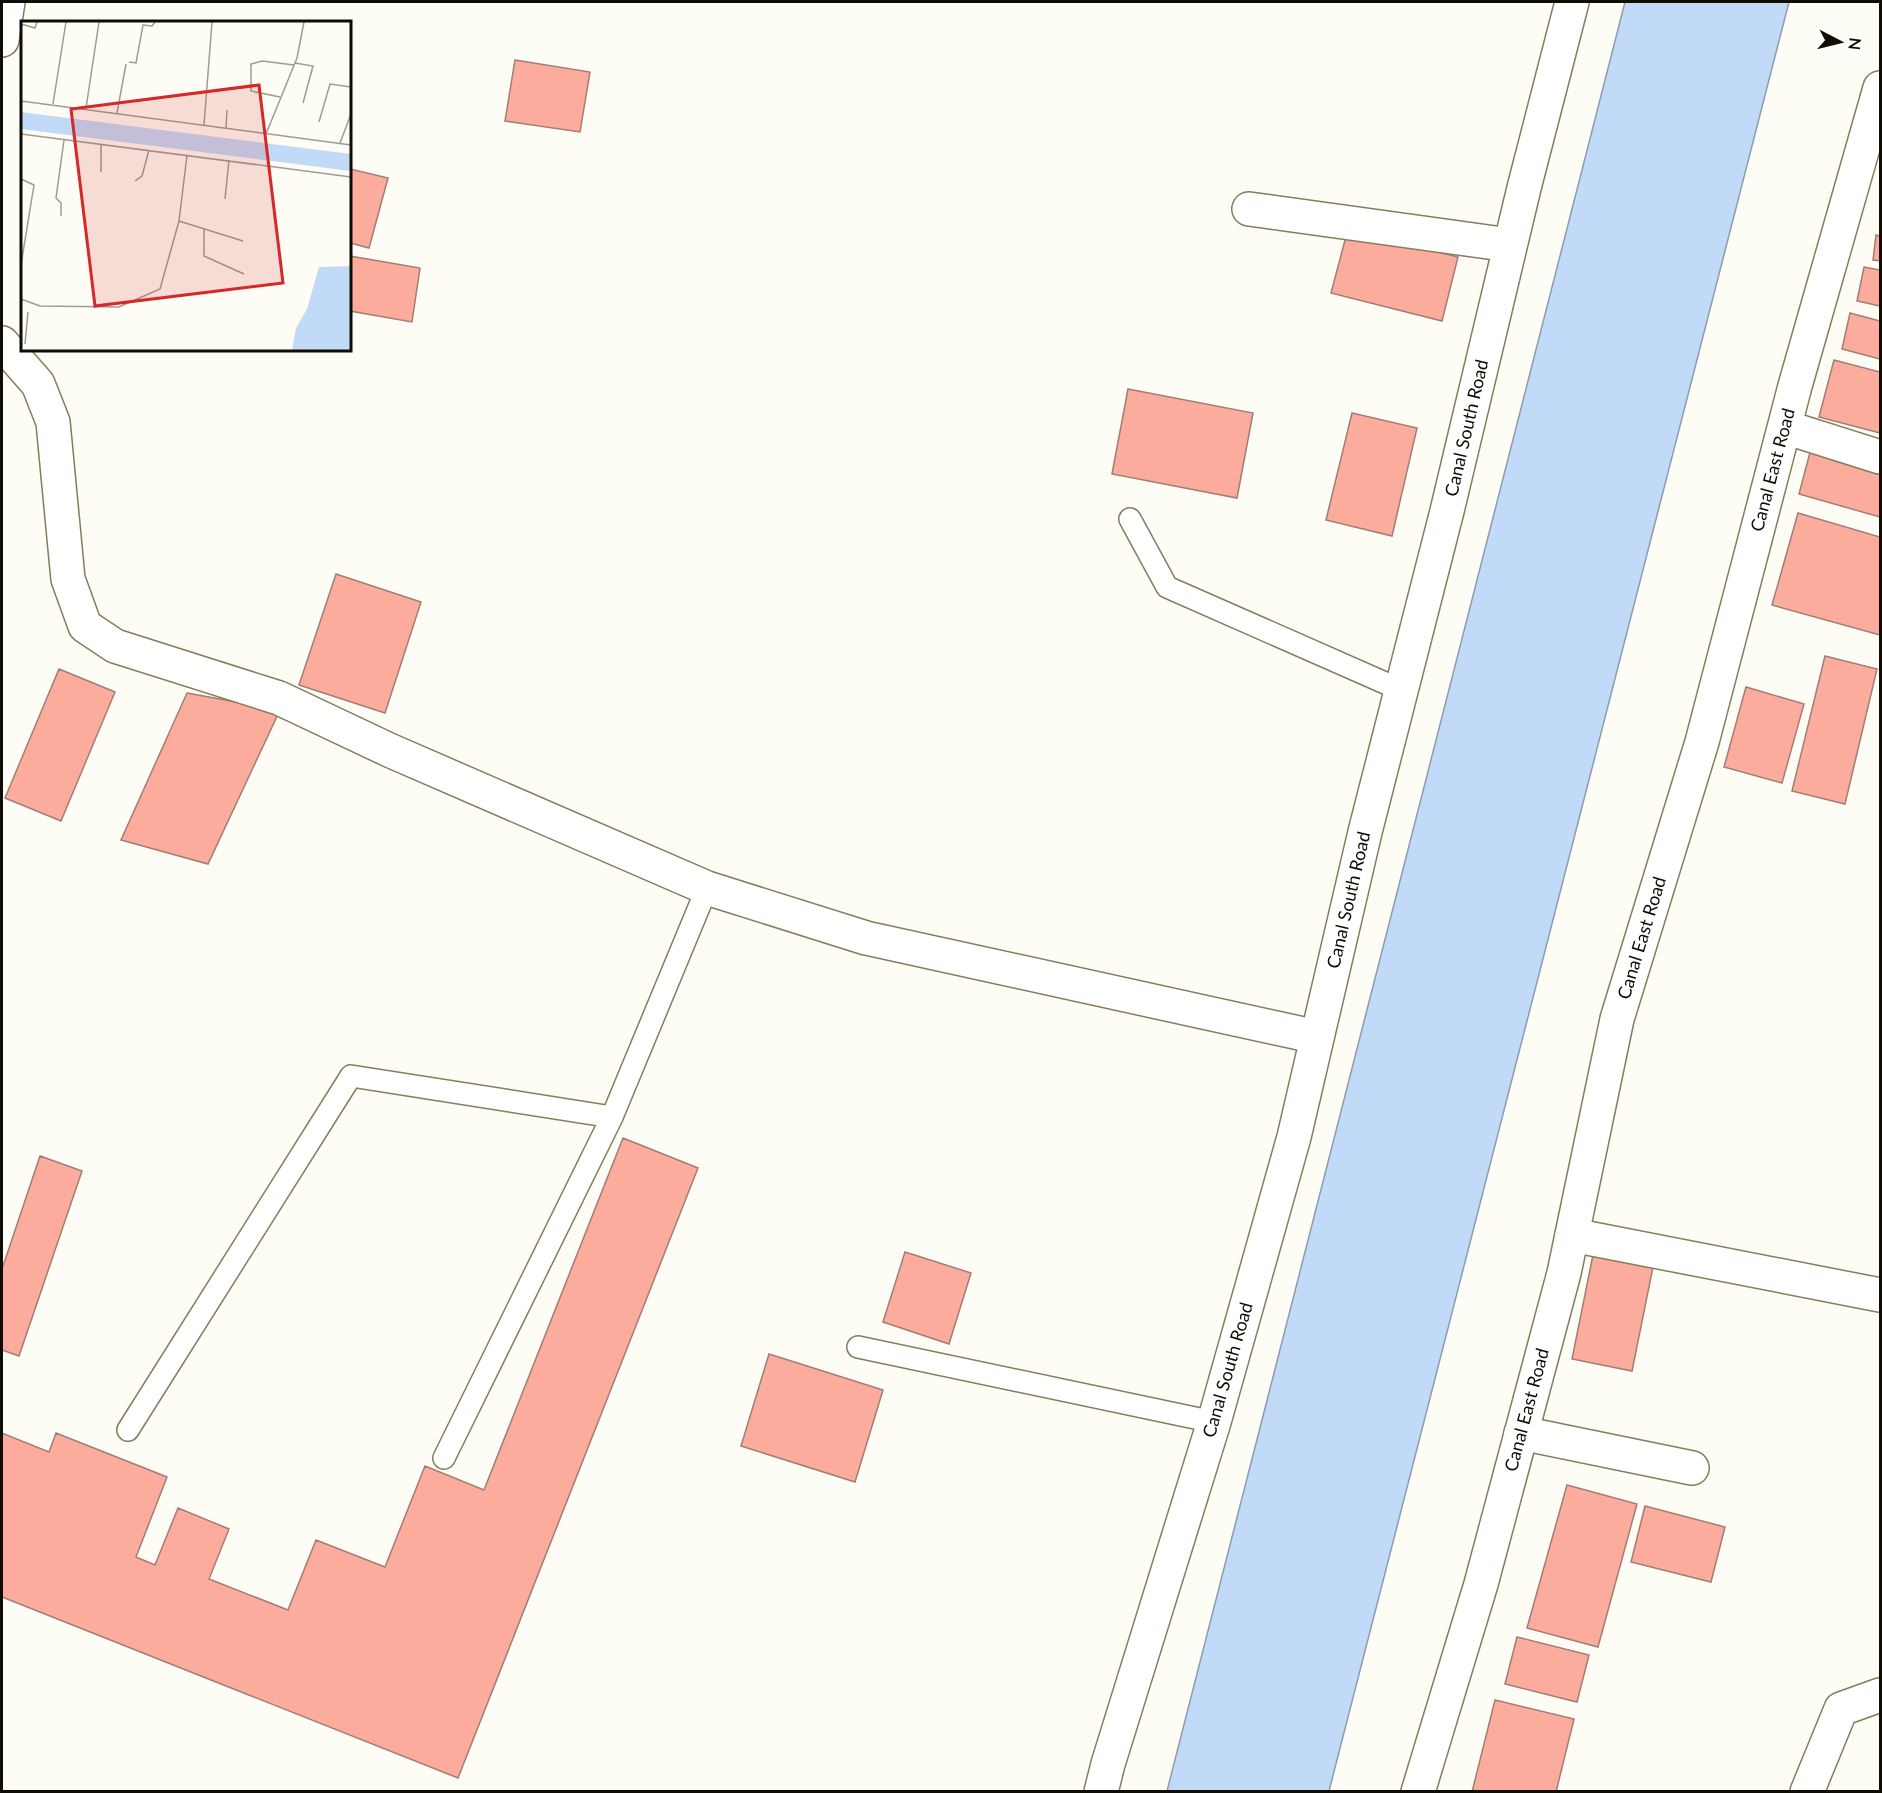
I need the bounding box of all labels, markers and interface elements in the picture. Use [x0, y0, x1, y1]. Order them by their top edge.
north arrow [1810, 12, 1870, 72]
inset map [21, 21, 351, 351]
text: N [1845, 37, 1866, 51]
street label: Canal South Road [1440, 357, 1492, 498]
street label: Canal East Road [1745, 406, 1799, 534]
street label: Canal South Road [1322, 829, 1374, 970]
street label: Canal East Road [1612, 874, 1670, 1002]
street label: Canal South Road [1197, 1299, 1257, 1440]
street label: Canal East Road [1499, 1346, 1553, 1474]

